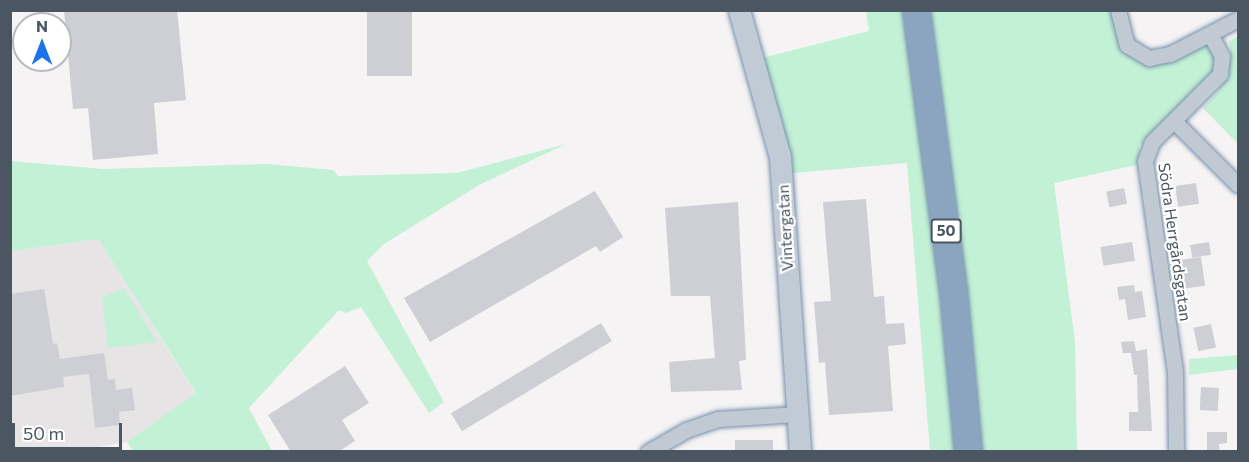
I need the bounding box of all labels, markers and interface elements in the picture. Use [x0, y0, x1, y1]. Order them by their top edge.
north arrow [12, 12, 72, 72]
text: N [36, 16, 48, 35]
street label: Södra Herrgårdsgatan [1154, 162, 1196, 322]
street label: Vintergatan [773, 184, 797, 272]
road number: 50 [930, 219, 962, 243]
scale bar [15, 411, 124, 449]
text: 50 m [23, 422, 64, 444]

